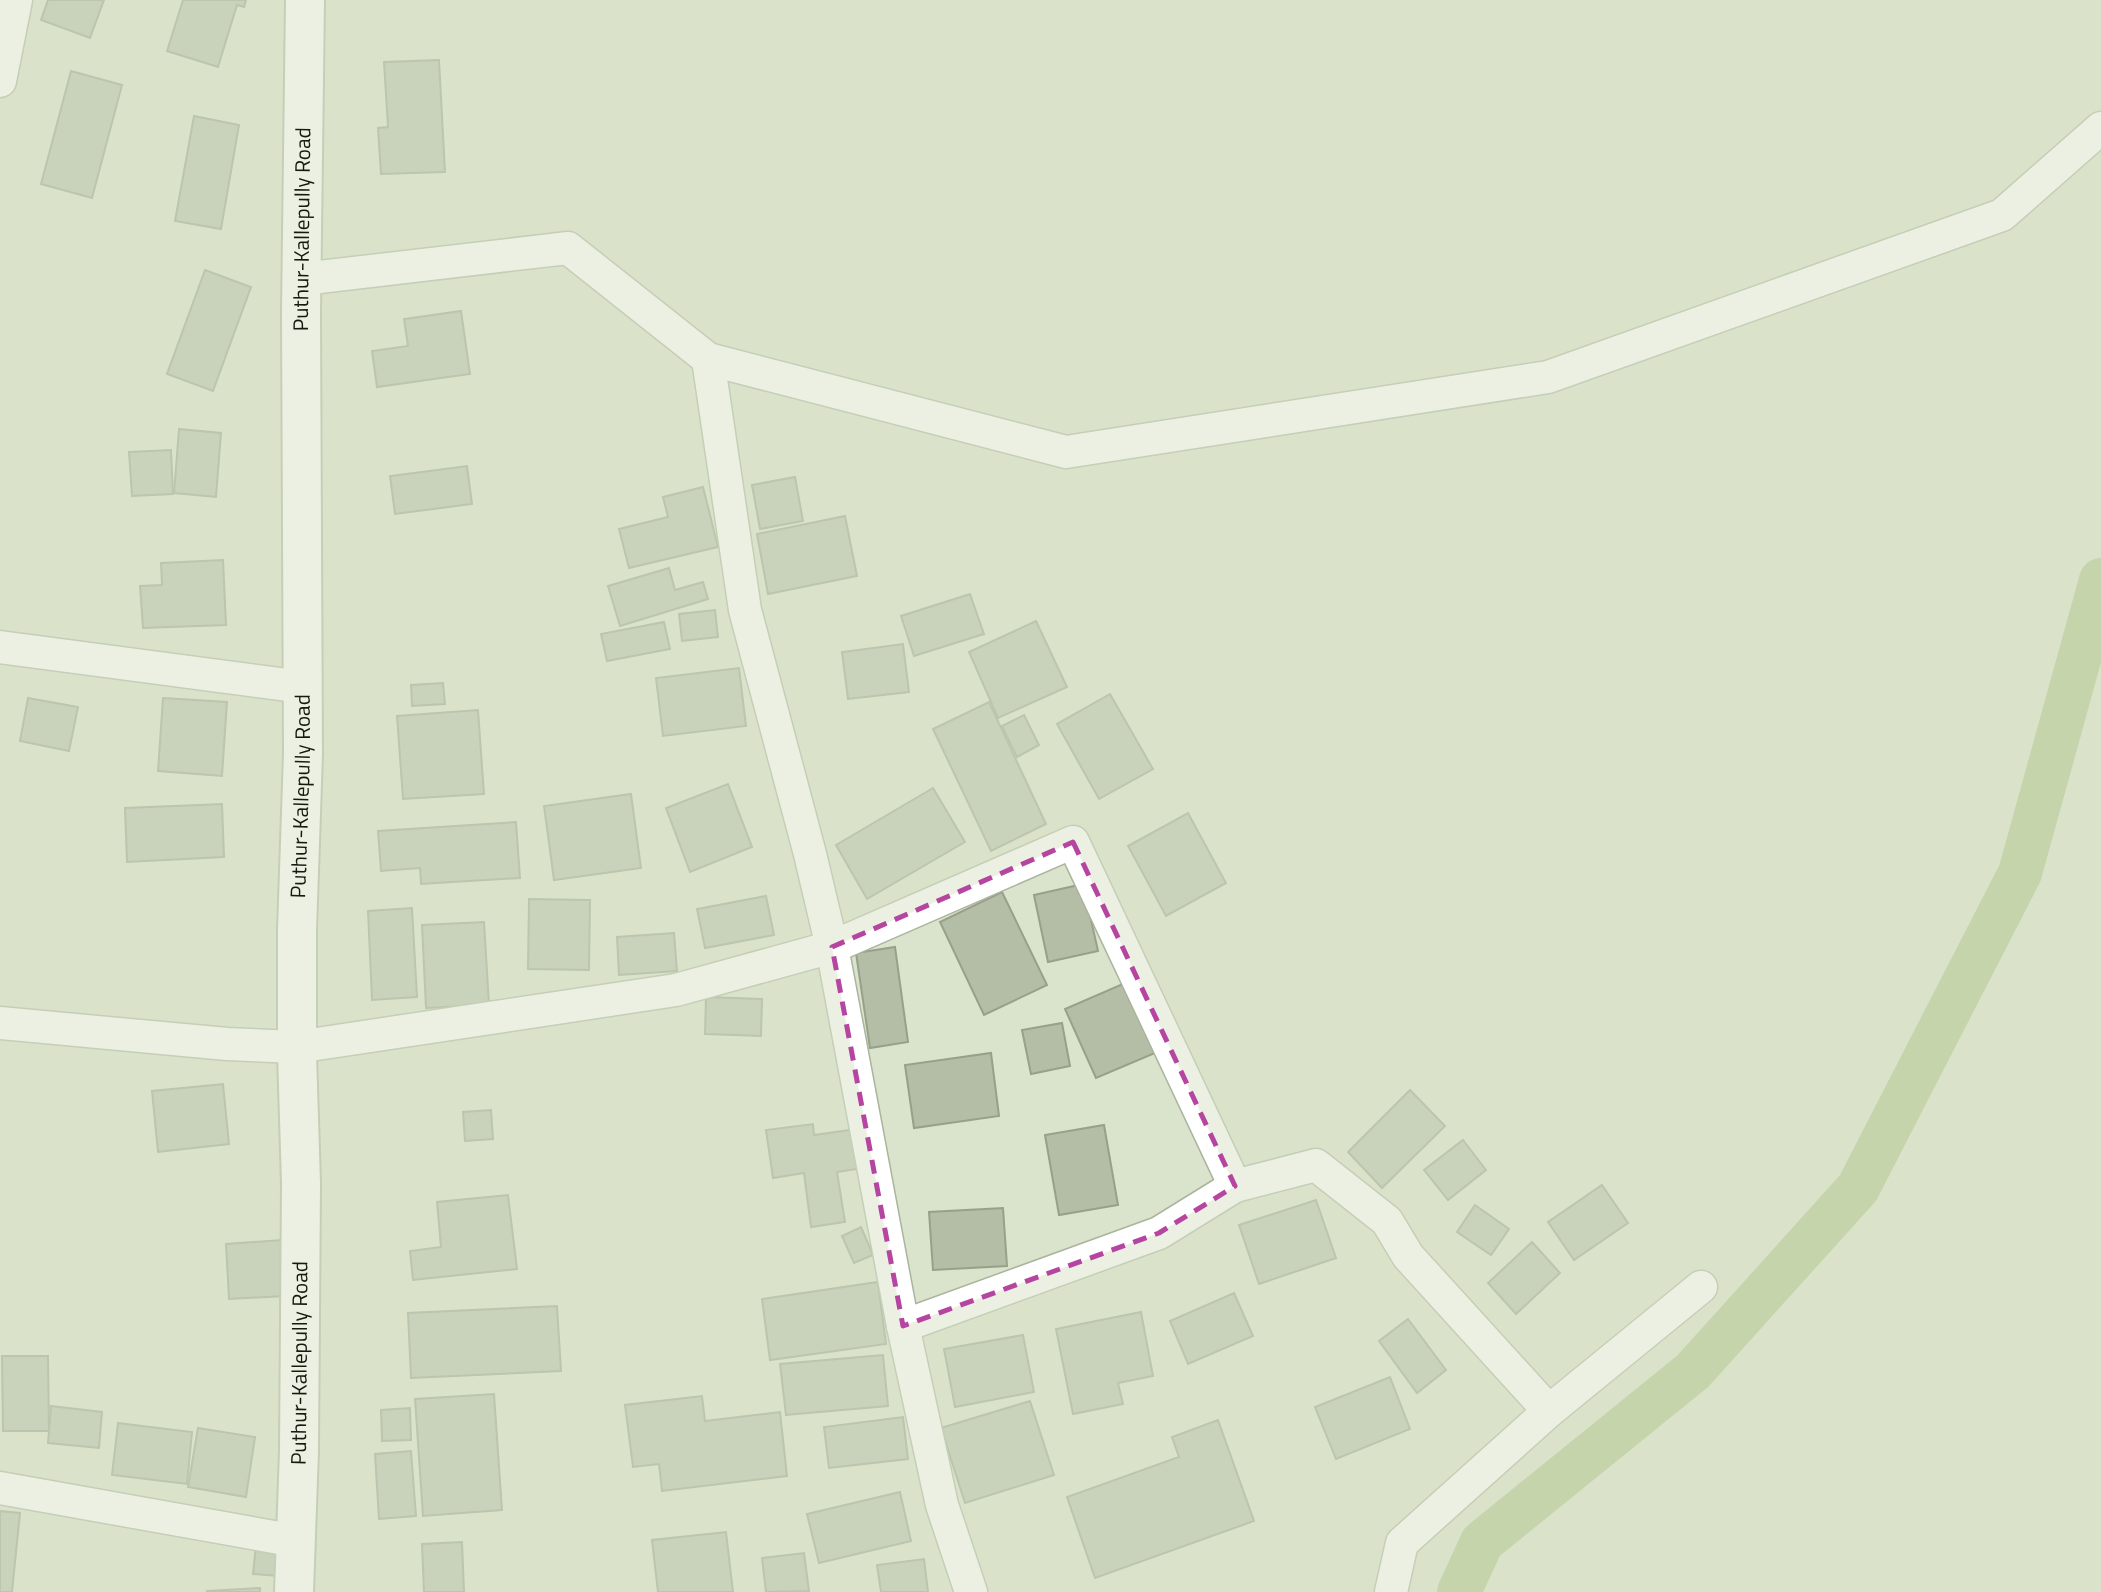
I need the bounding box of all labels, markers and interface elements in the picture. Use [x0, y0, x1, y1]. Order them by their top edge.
street label: Puthur-Kallepully Road [284, 127, 318, 331]
street label: Puthur-Kallepully Road [281, 694, 318, 899]
street label: Puthur-Kallepully Road [282, 1261, 315, 1466]

